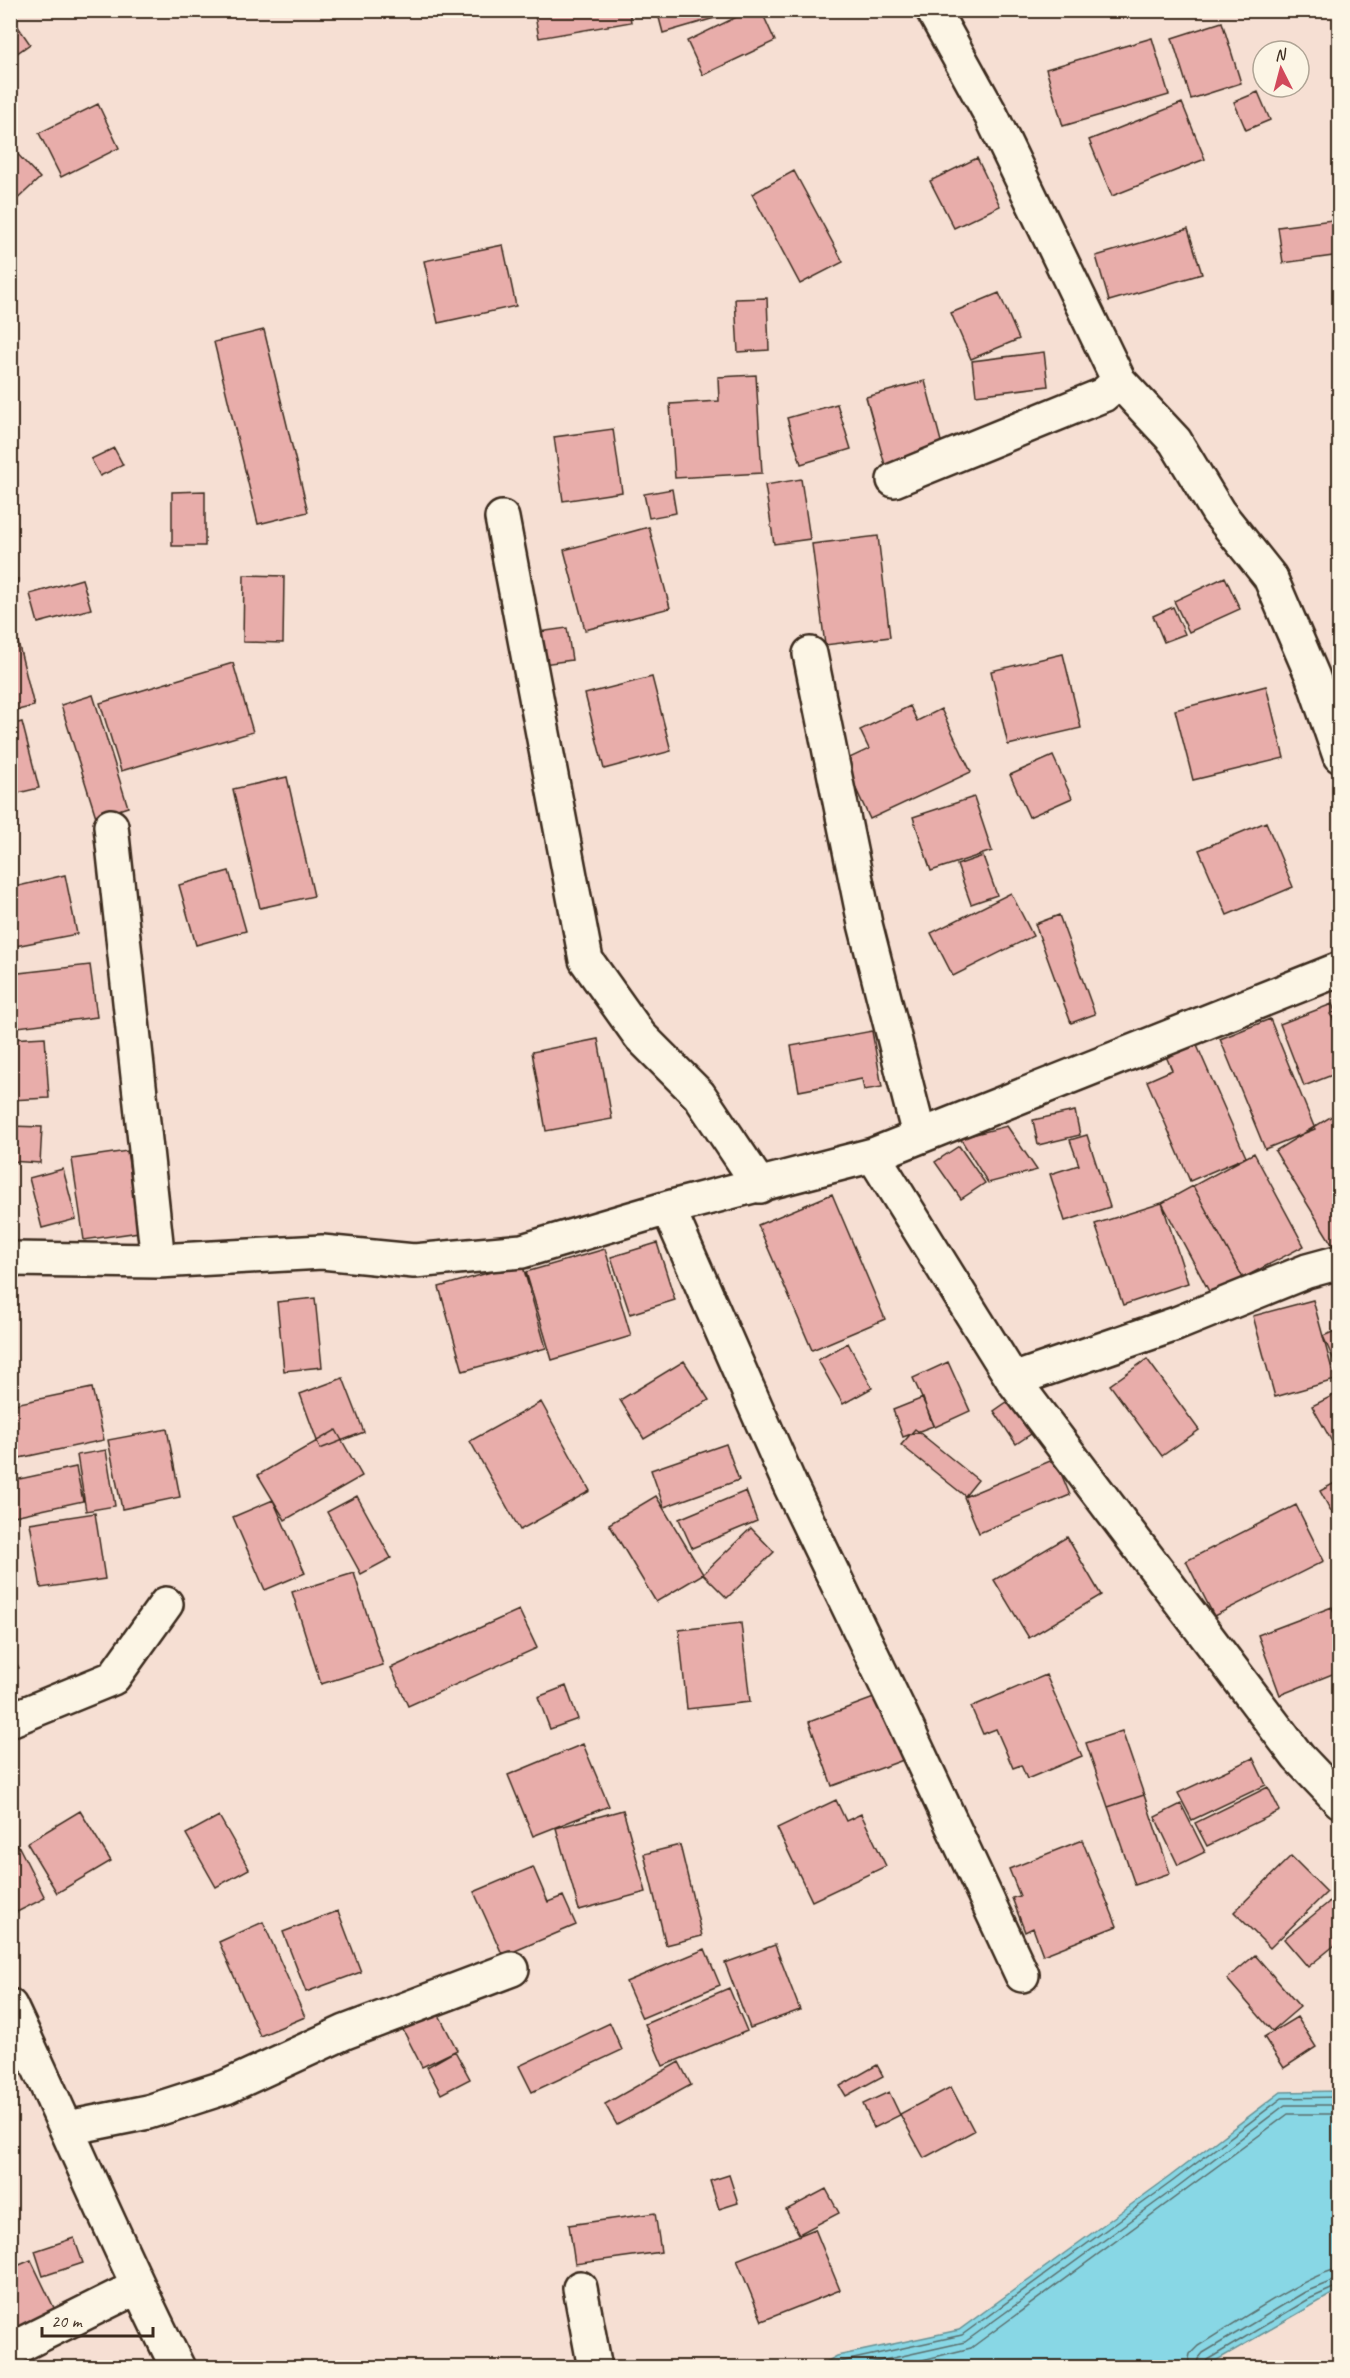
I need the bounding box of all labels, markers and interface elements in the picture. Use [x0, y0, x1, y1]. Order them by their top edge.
north arrow [1251, 39, 1311, 99]
text: N [1274, 44, 1289, 66]
scale bar [42, 2300, 153, 2338]
text: 20 m [51, 2310, 84, 2332]

